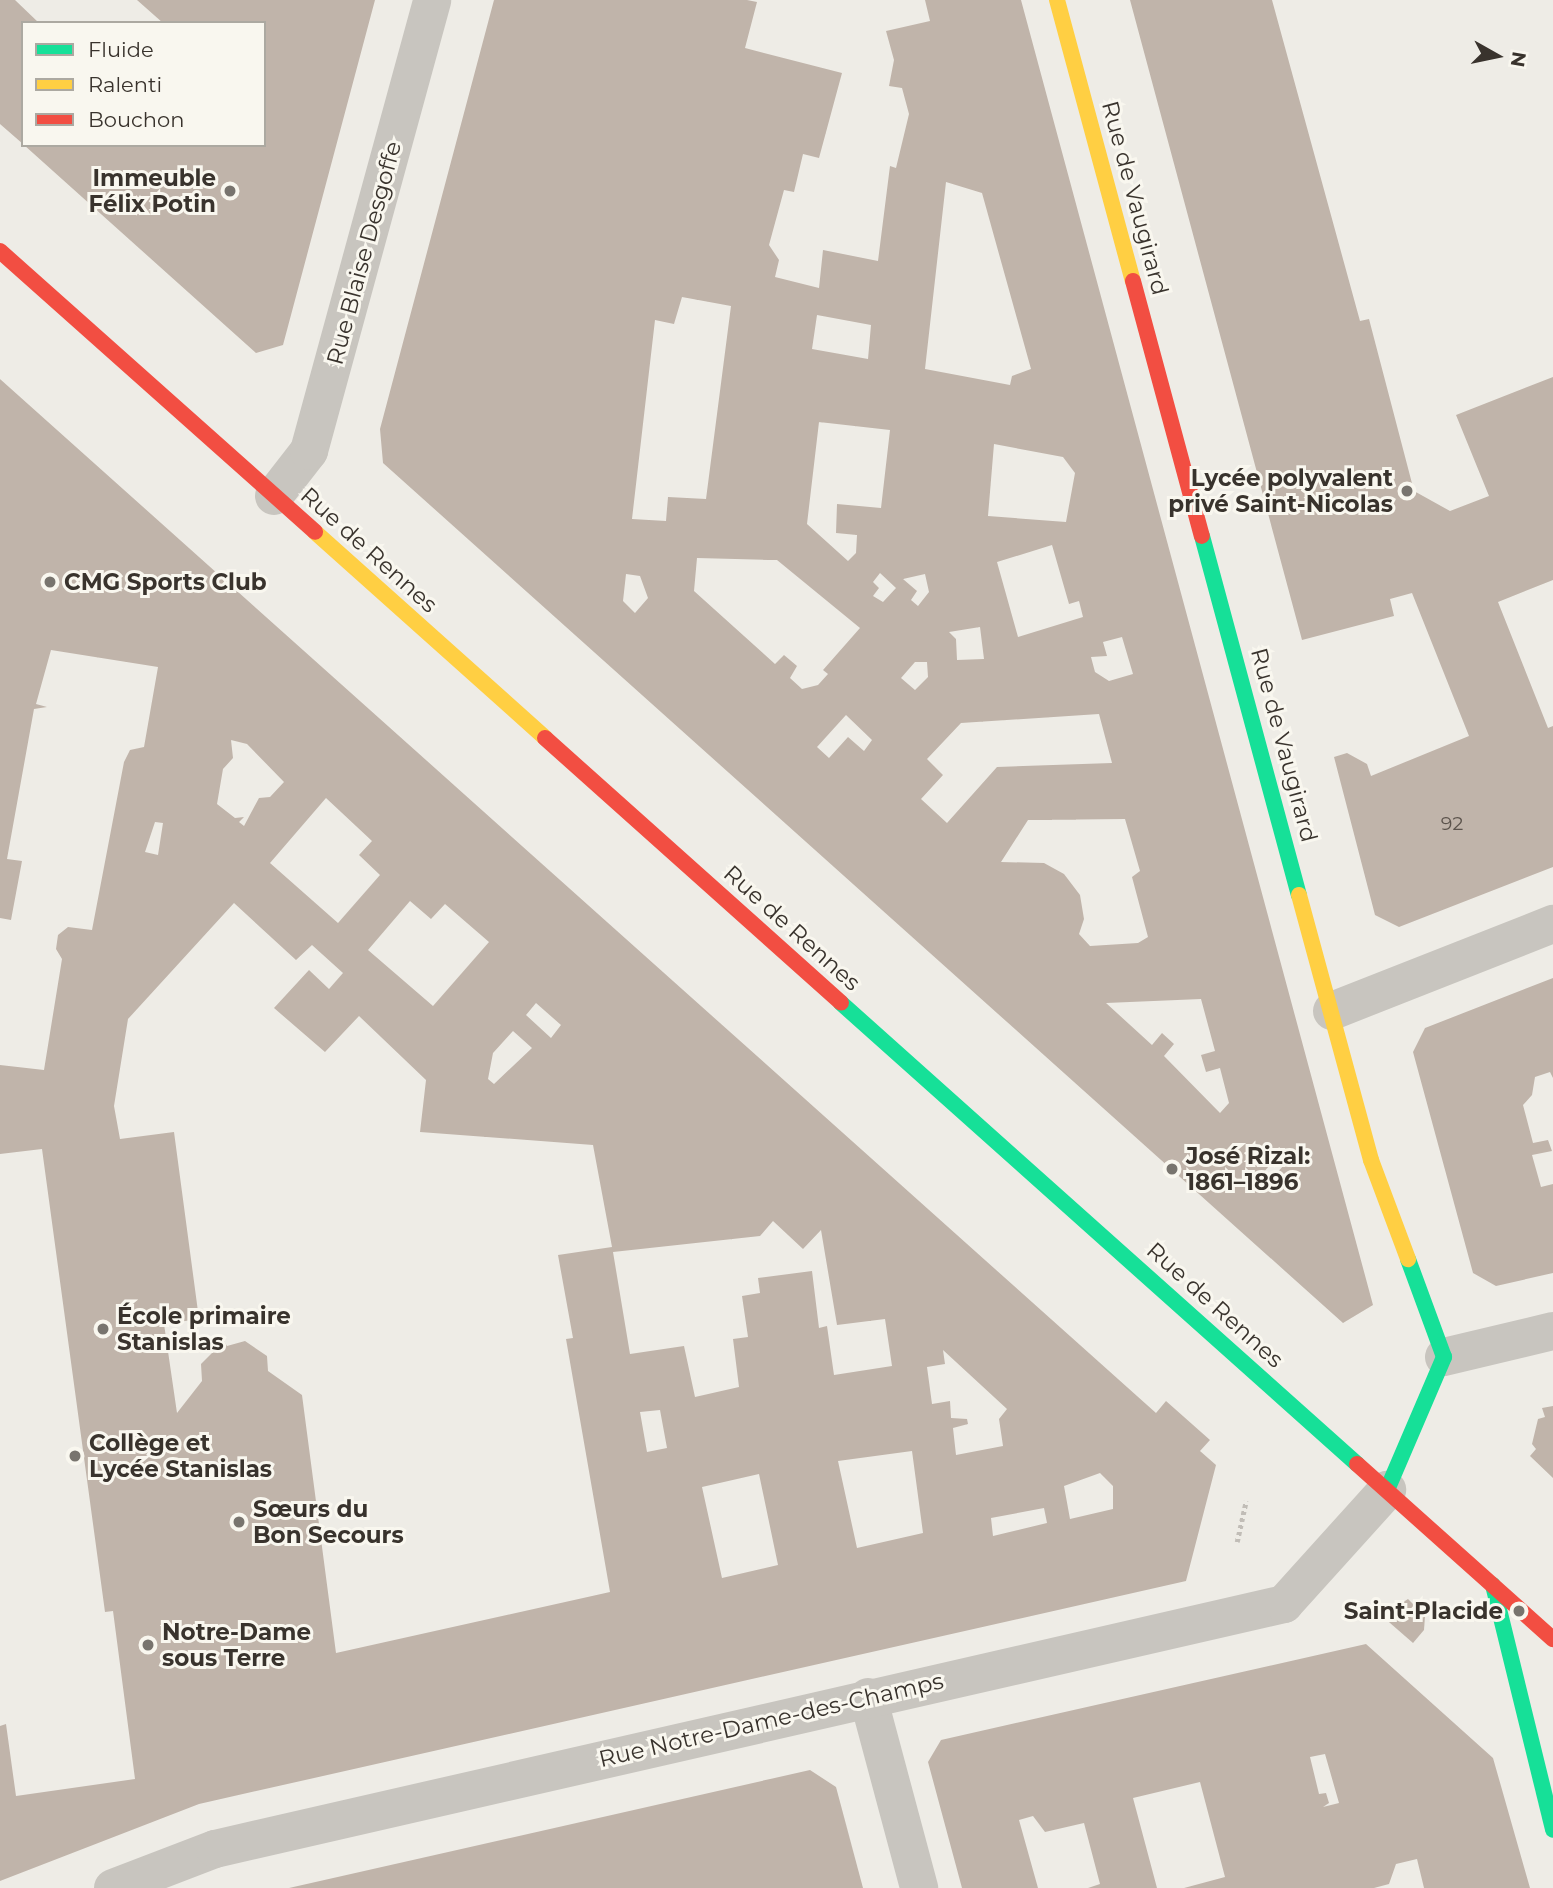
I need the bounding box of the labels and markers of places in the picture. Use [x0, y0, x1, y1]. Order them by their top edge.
place label: Immeuble Félix Potin [89, 164, 216, 218]
marker: Immeuble Félix Potin [222, 183, 238, 199]
place label: Lycée polyvalent privé Saint-Nicolas [1168, 464, 1393, 518]
marker: Lycée polyvalent privé Saint-Nicolas [1399, 483, 1415, 499]
place label: CMG Sports Club [64, 568, 267, 596]
marker: CMG Sports Club [42, 574, 58, 590]
place label: José Rizal: 1861–1896 [1186, 1142, 1310, 1196]
marker: José Rizal: 1861–1896 [1164, 1161, 1180, 1177]
place label: École primaire Stanislas [117, 1302, 291, 1356]
marker: École primaire Stanislas [95, 1321, 111, 1337]
place label: Collège et Lycée Stanislas [89, 1429, 272, 1483]
marker: Collège et Lycée Stanislas [67, 1448, 83, 1464]
place label: Sœurs du Bon Secours [253, 1495, 404, 1549]
marker: Sœurs du Bon Secours [231, 1514, 247, 1530]
place label: Saint-Placide [1344, 1597, 1503, 1625]
marker: Saint-Placide [1509, 1601, 1529, 1621]
place label: Notre-Dame sous Terre [162, 1618, 311, 1672]
marker: Notre-Dame sous Terre [140, 1637, 156, 1653]

